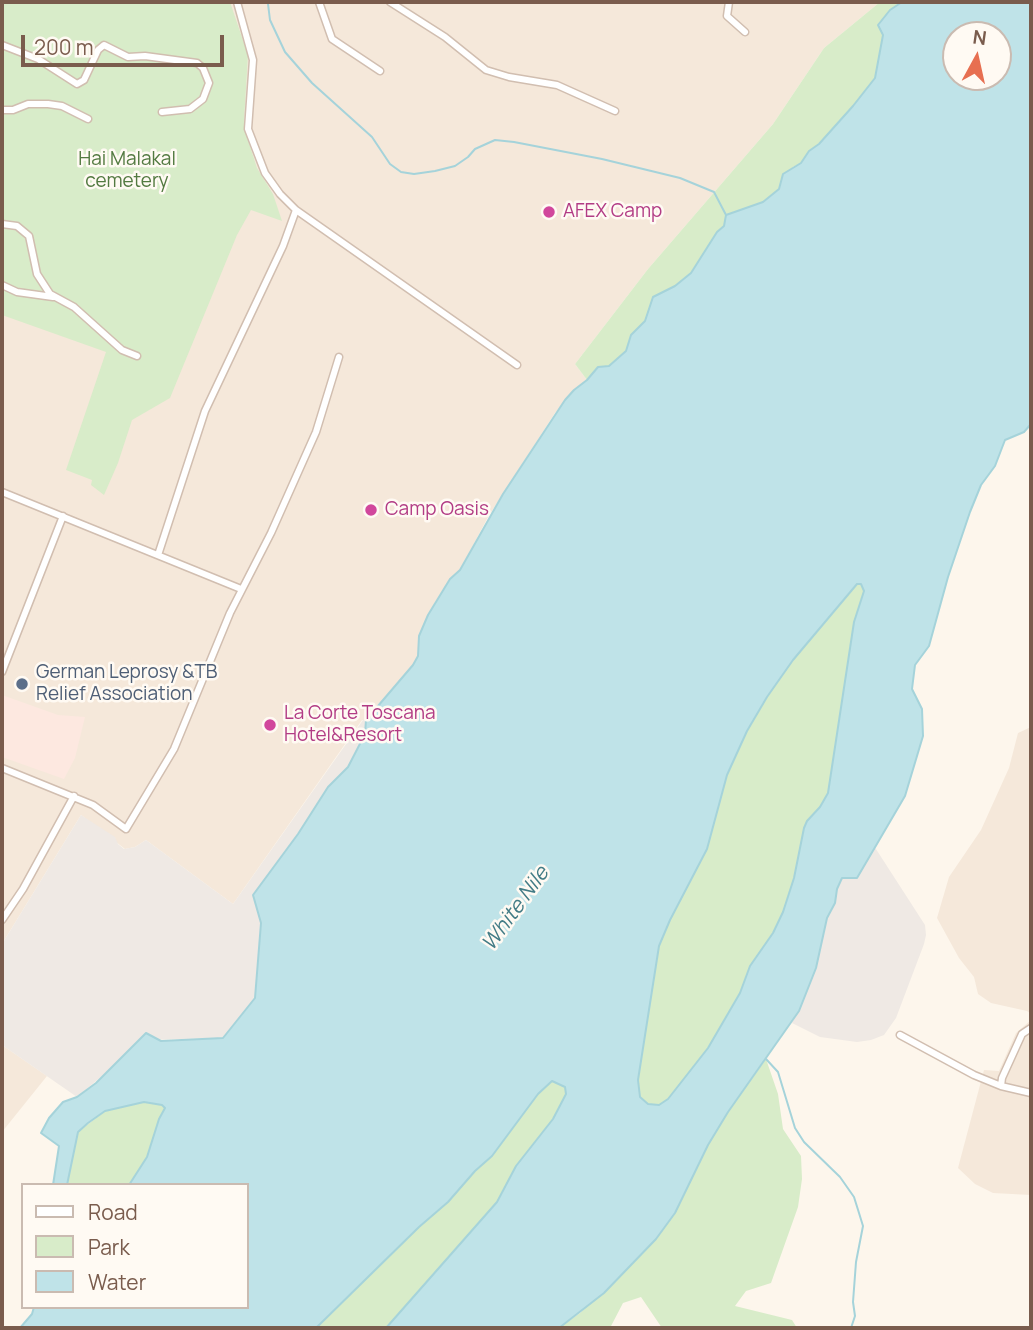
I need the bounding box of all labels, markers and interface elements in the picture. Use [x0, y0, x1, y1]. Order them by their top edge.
scale bar [24, 21, 228, 65]
north arrow [942, 21, 1012, 91]
text: N [971, 23, 988, 51]
text: 200 m [34, 33, 94, 61]
park label: Hai Malakal cemetery [78, 149, 176, 193]
place label: AFEX Camp [563, 201, 662, 223]
marker: AFEX Camp [541, 204, 557, 220]
place label: Camp Oasis [385, 499, 489, 521]
marker: Camp Oasis [363, 502, 379, 518]
place label: German Leprosy &TB Relief Association [36, 662, 217, 706]
marker: German Leprosy &TB Relief Association [14, 676, 30, 692]
place label: La Corte Toscana Hotel&Resort [284, 703, 436, 747]
marker: La Corte Toscana Hotel&Resort [262, 717, 278, 733]
water label: White Nile [477, 862, 555, 956]
legend [21, 1183, 248, 1309]
text: Road [88, 1198, 138, 1226]
text: Park [88, 1233, 130, 1261]
text: Water [88, 1268, 146, 1296]

